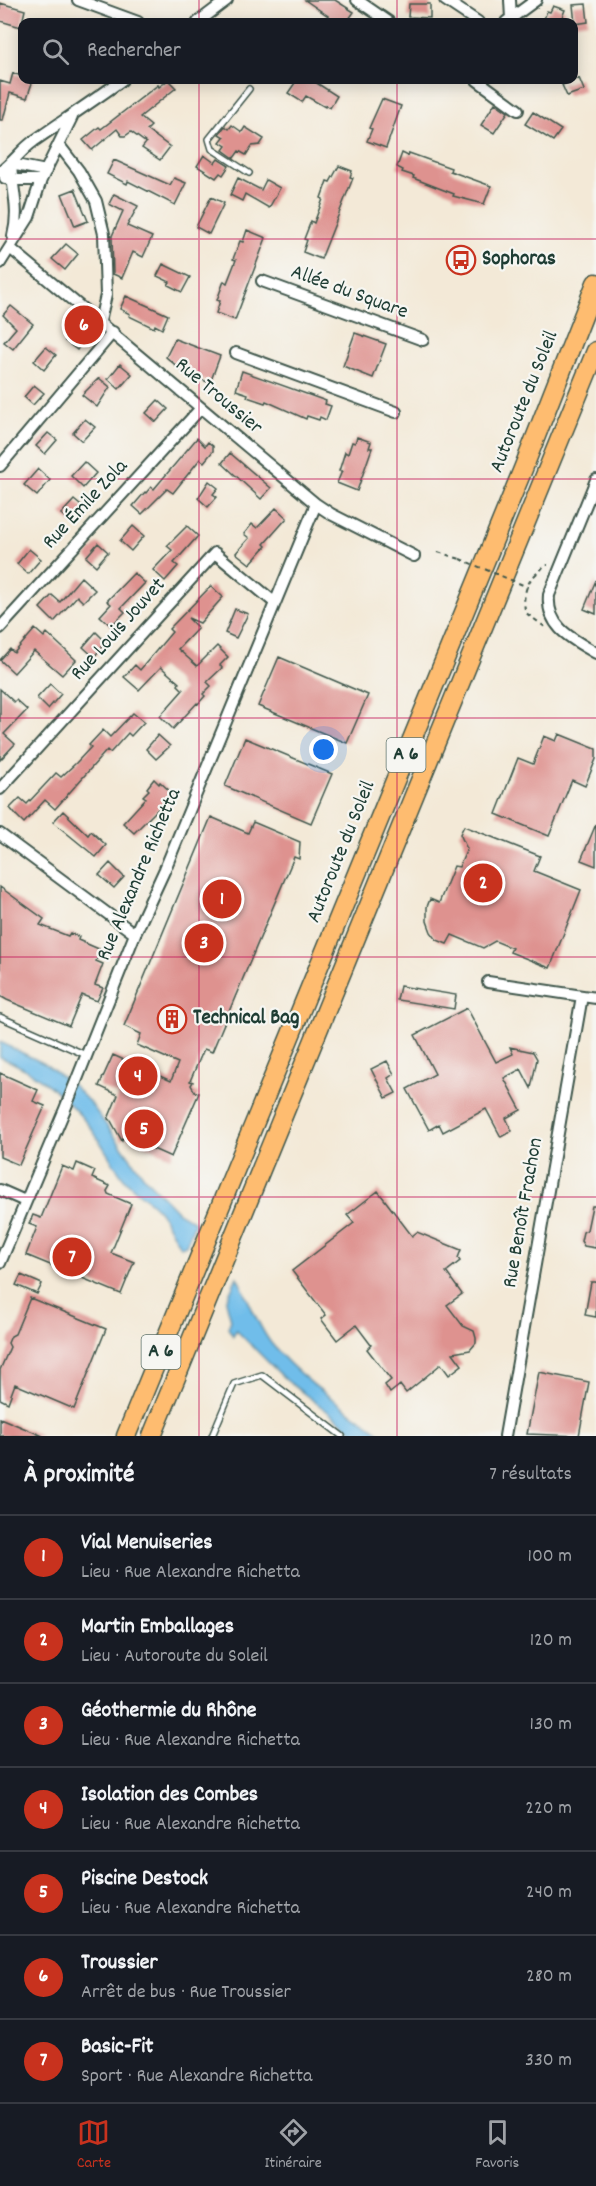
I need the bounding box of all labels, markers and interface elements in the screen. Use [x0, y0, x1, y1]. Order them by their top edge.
search box [18, 18, 578, 84]
icon: search [39, 35, 72, 68]
text: Rechercher [87, 36, 181, 67]
bus stop icon: Sophoras [445, 244, 477, 276]
place label: Sophoras [482, 245, 556, 275]
street label: Allée du Square [286, 258, 412, 328]
pin: 6 [64, 302, 104, 348]
street label: Autoroute du Soleil [483, 326, 567, 478]
street label: Rue Troussier [168, 351, 269, 443]
street label: Rue Émile Zola [36, 452, 136, 557]
street label: Rue Louis Jouvet [64, 572, 174, 688]
your location [309, 735, 338, 764]
road number: A 6 [386, 738, 426, 772]
street label: Autoroute du Soleil [300, 776, 384, 928]
street label: Rue Alexandre Richetta [90, 783, 190, 966]
pin: 2 [464, 860, 502, 906]
pin: 1 [202, 876, 242, 922]
pin: 3 [184, 920, 224, 966]
building icon: Technical Bag [156, 1003, 188, 1035]
place label: Technical Bag [193, 1004, 299, 1034]
pin: 4 [118, 1054, 158, 1098]
pin: 5 [124, 1106, 164, 1152]
street label: Rue Benoît Frachon [496, 1135, 552, 1291]
pin: 7 [52, 1234, 92, 1280]
road number: A 6 [142, 1335, 180, 1369]
text: À proximité [24, 1457, 134, 1494]
text: 7 résultats [489, 1461, 572, 1489]
text: Vial Menuiseries [81, 1528, 213, 1559]
text: 1 [41, 1543, 46, 1571]
text: 100 m [528, 1543, 572, 1571]
text: Lieu · Rue Alexandre Richetta [81, 1559, 300, 1587]
text: Martin Emballages [81, 1612, 234, 1643]
text: 2 [39, 1627, 48, 1655]
text: 120 m [530, 1627, 572, 1655]
text: Lieu · Autoroute du Soleil [81, 1643, 268, 1671]
text: Géothermie du Rhône [81, 1696, 257, 1727]
text: 3 [39, 1711, 48, 1739]
text: 130 m [530, 1711, 572, 1739]
text: Lieu · Rue Alexandre Richetta [81, 1727, 300, 1755]
text: Isolation des Combes [81, 1780, 258, 1811]
text: 4 [39, 1795, 48, 1823]
text: 220 m [525, 1795, 572, 1823]
text: Lieu · Rue Alexandre Richetta [81, 1811, 300, 1839]
text: Piscine Destock [81, 1864, 208, 1895]
text: 5 [39, 1879, 48, 1907]
text: 240 m [526, 1879, 572, 1907]
text: Lieu · Rue Alexandre Richetta [81, 1895, 300, 1923]
text: Troussier [81, 1948, 158, 1979]
text: 6 [39, 1963, 48, 1991]
text: 280 m [526, 1963, 572, 1991]
text: Arrêt de bus · Rue Troussier [81, 1979, 291, 2007]
text: Basic-Fit [81, 2032, 153, 2063]
text: 7 [40, 2047, 47, 2075]
text: 330 m [525, 2047, 572, 2075]
text: Sport · Rue Alexandre Richetta [81, 2063, 312, 2091]
tab: Carte [77, 2116, 111, 2175]
tab: Itinéraire [264, 2116, 322, 2175]
tab: Favoris [475, 2116, 519, 2175]

